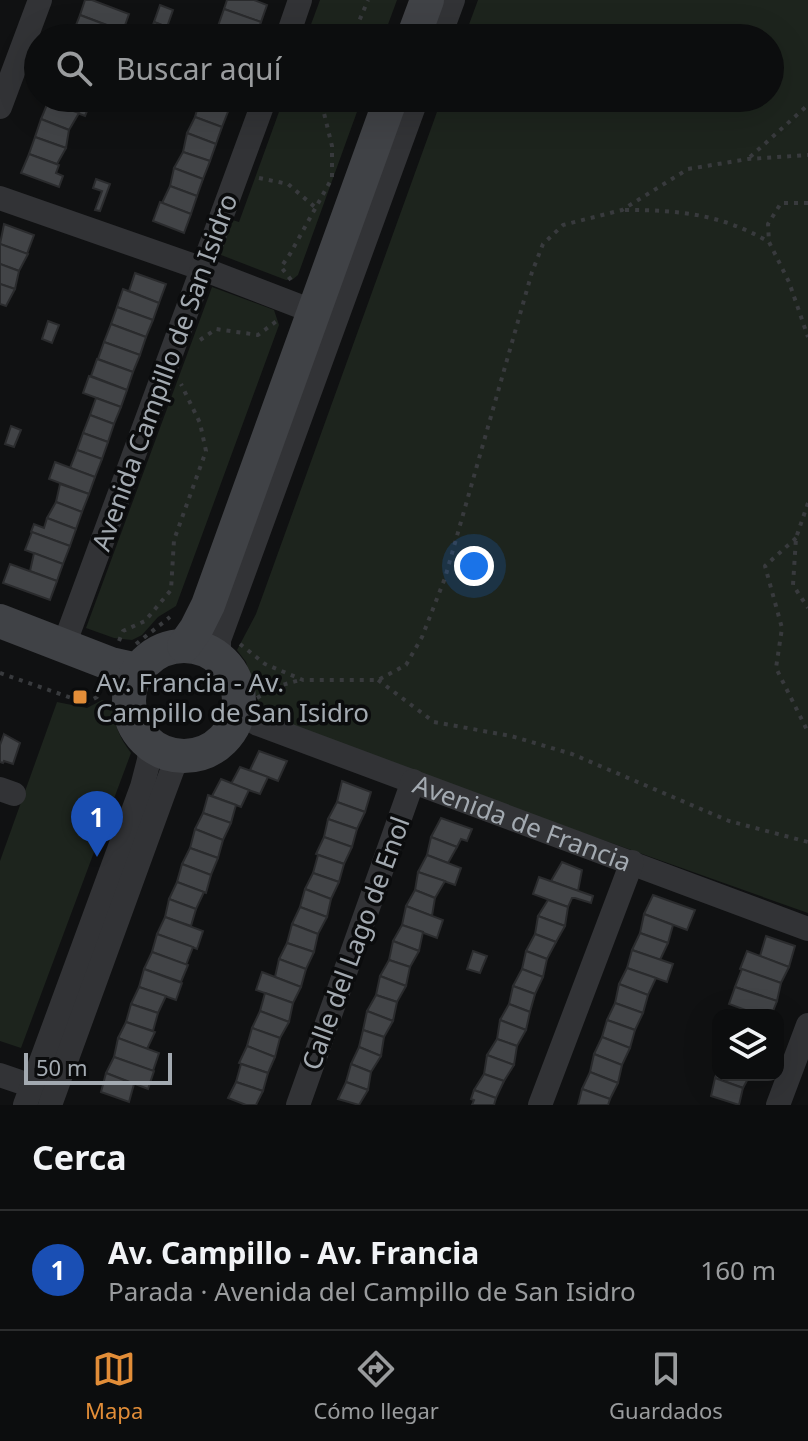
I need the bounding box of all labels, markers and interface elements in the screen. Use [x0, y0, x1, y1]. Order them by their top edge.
search box [24, 24, 784, 112]
icon: search [52, 46, 96, 90]
text: Buscar aquí [116, 48, 281, 89]
street label: Avenida Campillo de San Isidro [83, 188, 245, 556]
your location [454, 546, 494, 586]
place label: Av. Francia - Av. Campillo de San Isidro [96, 664, 369, 730]
marker: Av. Francia - Av. Campillo de San Isidro [71, 688, 89, 706]
street label: Avenida de Francia [408, 765, 636, 880]
pin: 1 [71, 791, 123, 857]
street label: Calle del Lago de Enol [292, 811, 418, 1075]
map controls [712, 1009, 784, 1081]
button: layers [712, 1009, 784, 1081]
scale bar [24, 1049, 172, 1085]
text: 50 m [36, 1052, 87, 1082]
text: Cerca [32, 1134, 127, 1180]
text: Av. Campillo - Av. Francia [108, 1232, 479, 1273]
text: 1 [51, 1252, 65, 1288]
text: 160 m [700, 1252, 776, 1288]
text: Parada · Avenida del Campillo de San Isidro [108, 1273, 636, 1309]
tab: Mapa [85, 1347, 143, 1425]
tab: Cómo llegar [313, 1347, 439, 1425]
tab: Guardados [609, 1347, 723, 1425]

